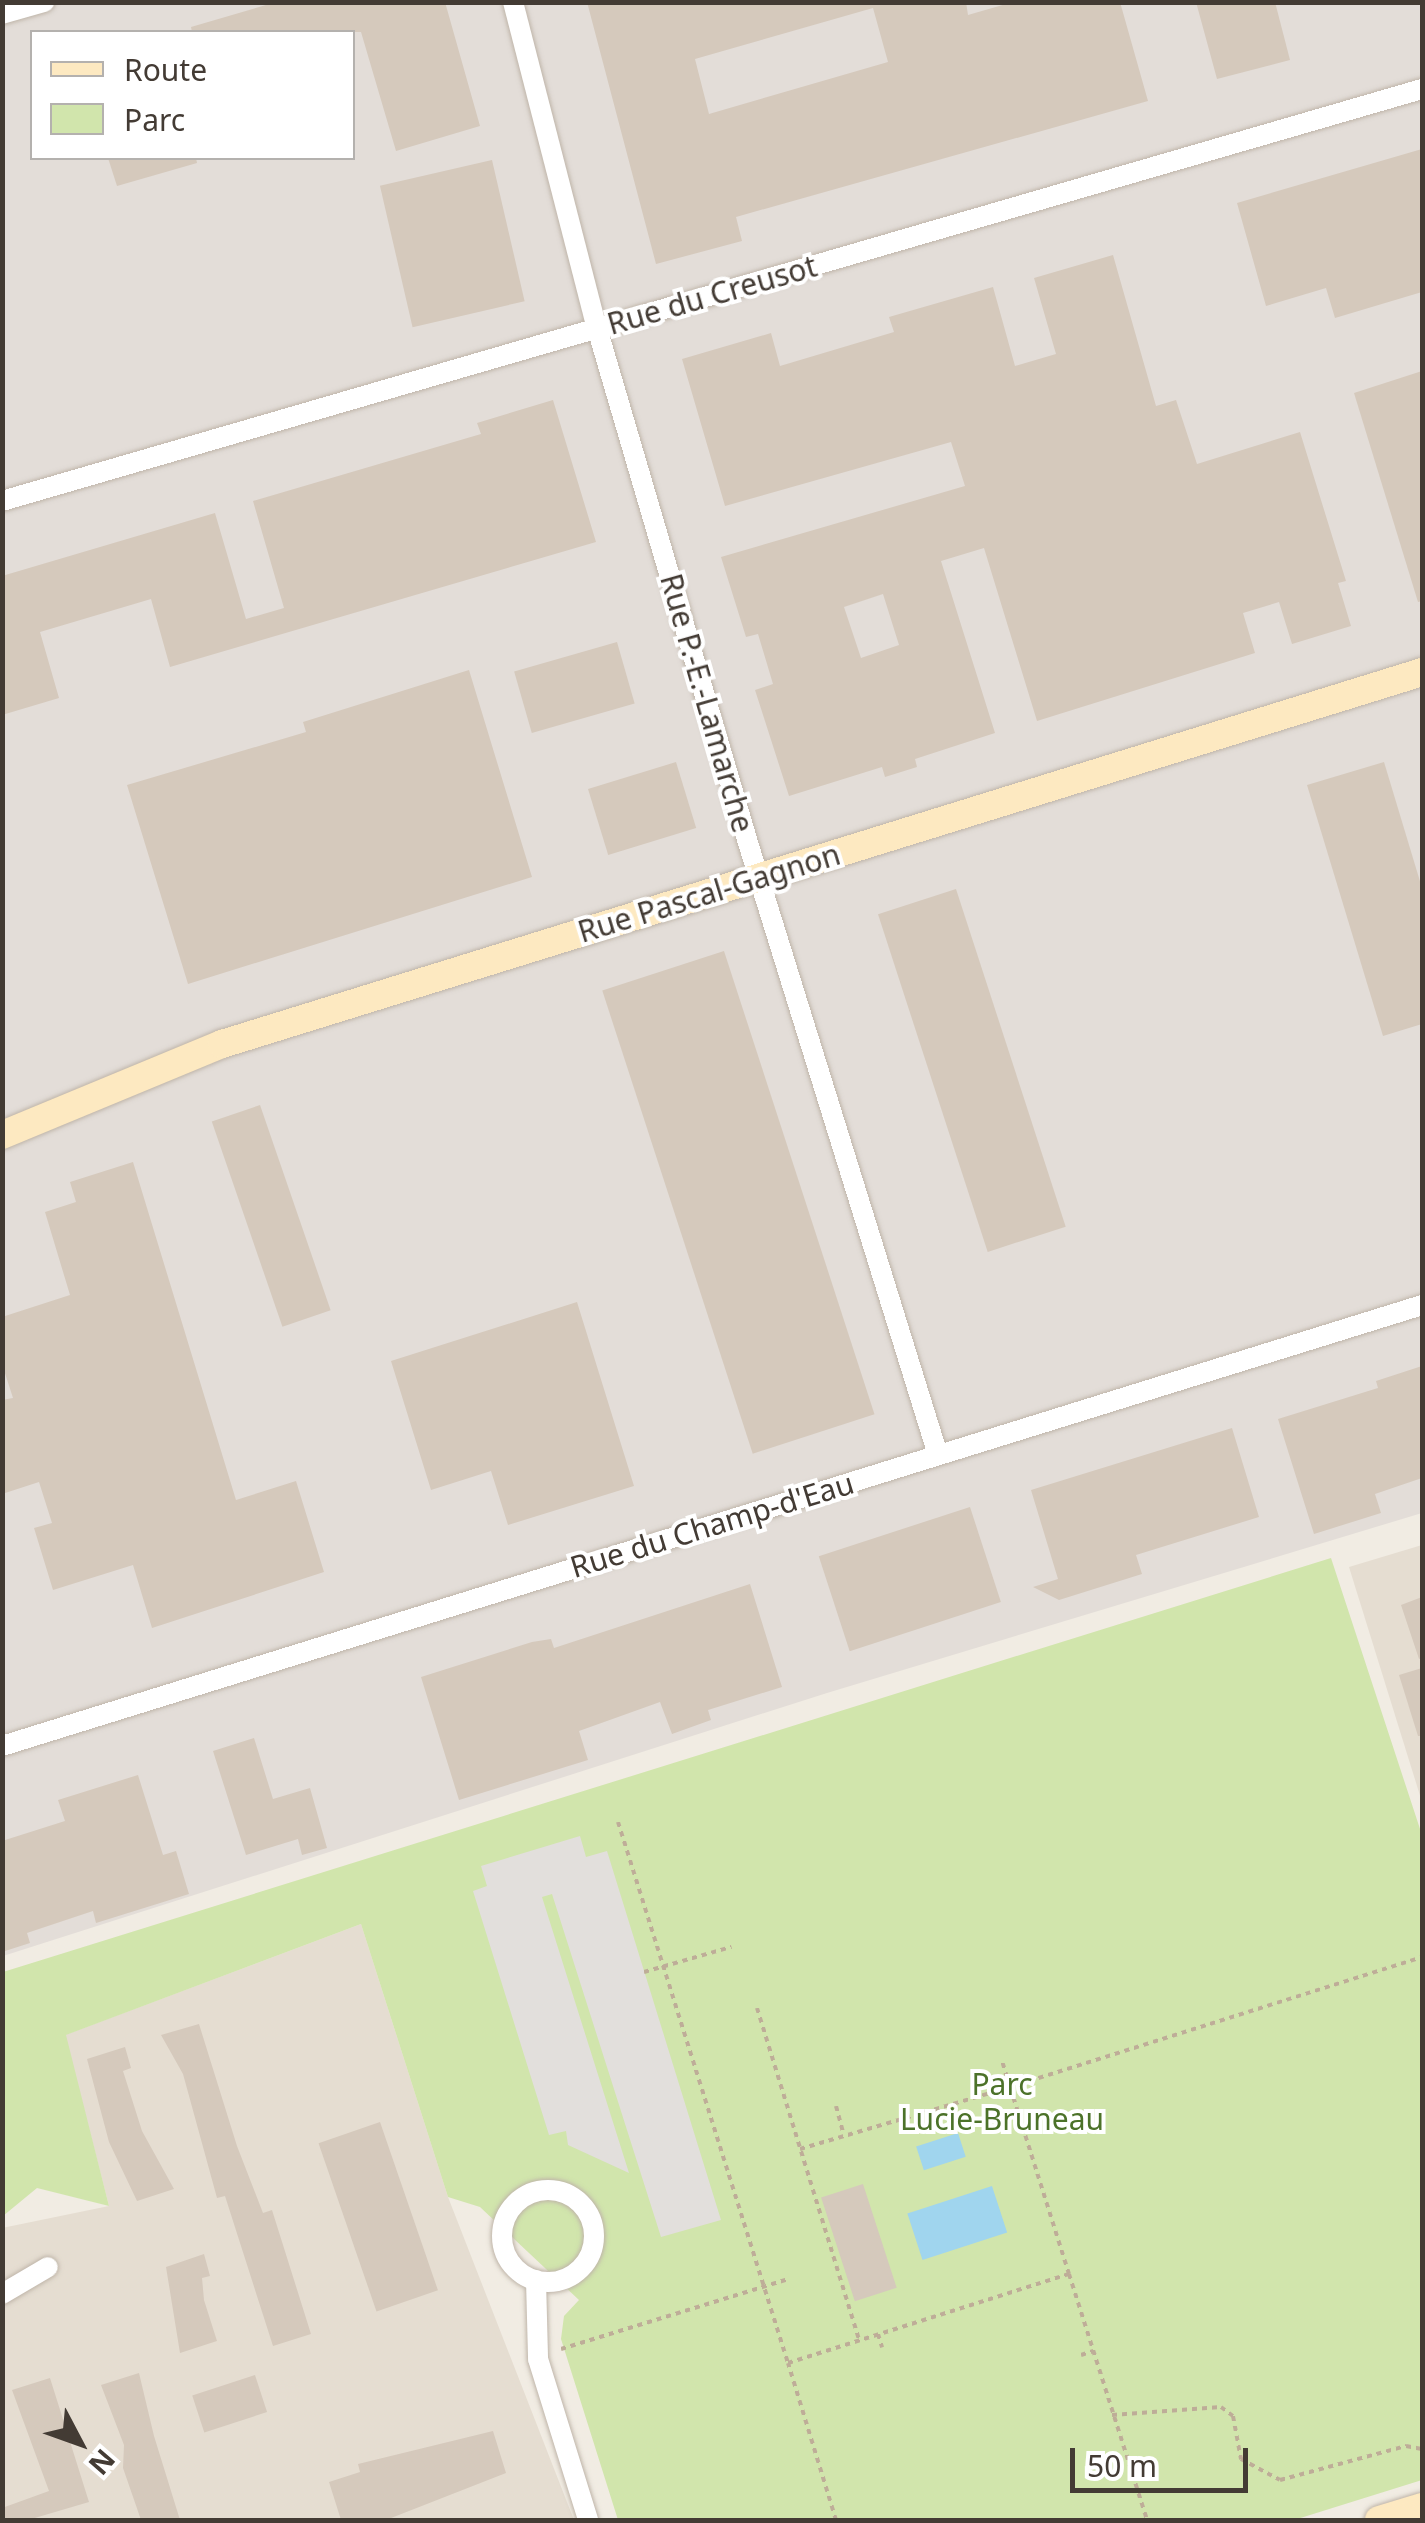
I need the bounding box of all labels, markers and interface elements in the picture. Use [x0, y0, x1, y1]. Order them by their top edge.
legend [30, 30, 355, 160]
text: Route [124, 49, 207, 90]
text: Parc [124, 99, 185, 140]
street label: Rue du Creusot [603, 248, 821, 342]
street label: Rue P.-E.-Lamarche [653, 570, 761, 836]
street label: Rue Pascal-Gagnon [574, 836, 844, 950]
street label: Rue du Champ-d'Eau [566, 1465, 858, 1585]
park label: Parc Lucie-Bruneau [900, 2066, 1104, 2136]
north arrow [30, 2393, 130, 2493]
scale bar [1075, 2428, 1252, 2490]
text: N [81, 2442, 124, 2484]
text: 50 m [1087, 2445, 1157, 2486]

